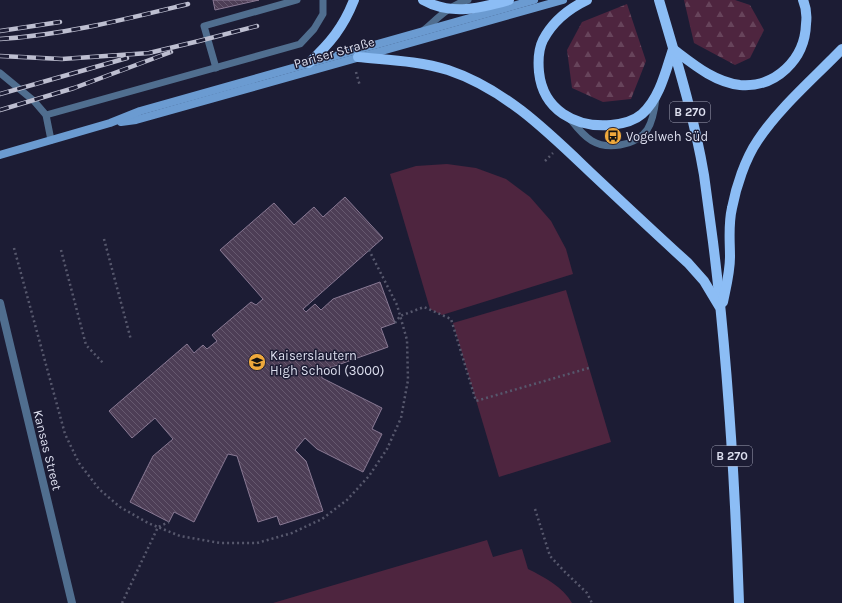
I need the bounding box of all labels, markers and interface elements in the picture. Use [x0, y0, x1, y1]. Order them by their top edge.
street label: Pariser Straße [292, 34, 377, 71]
road number: B 270 [670, 102, 710, 122]
bus stop icon: Vogelweh Süd [603, 126, 623, 146]
place label: Vogelweh Süd [626, 129, 708, 144]
place label: Kaiserslautern High School (3000) [270, 348, 384, 378]
school or university icon: Kaiserslautern High School (3000) [247, 352, 267, 372]
street label: Kansas Street [30, 408, 65, 492]
road number: B 270 [712, 446, 752, 466]

